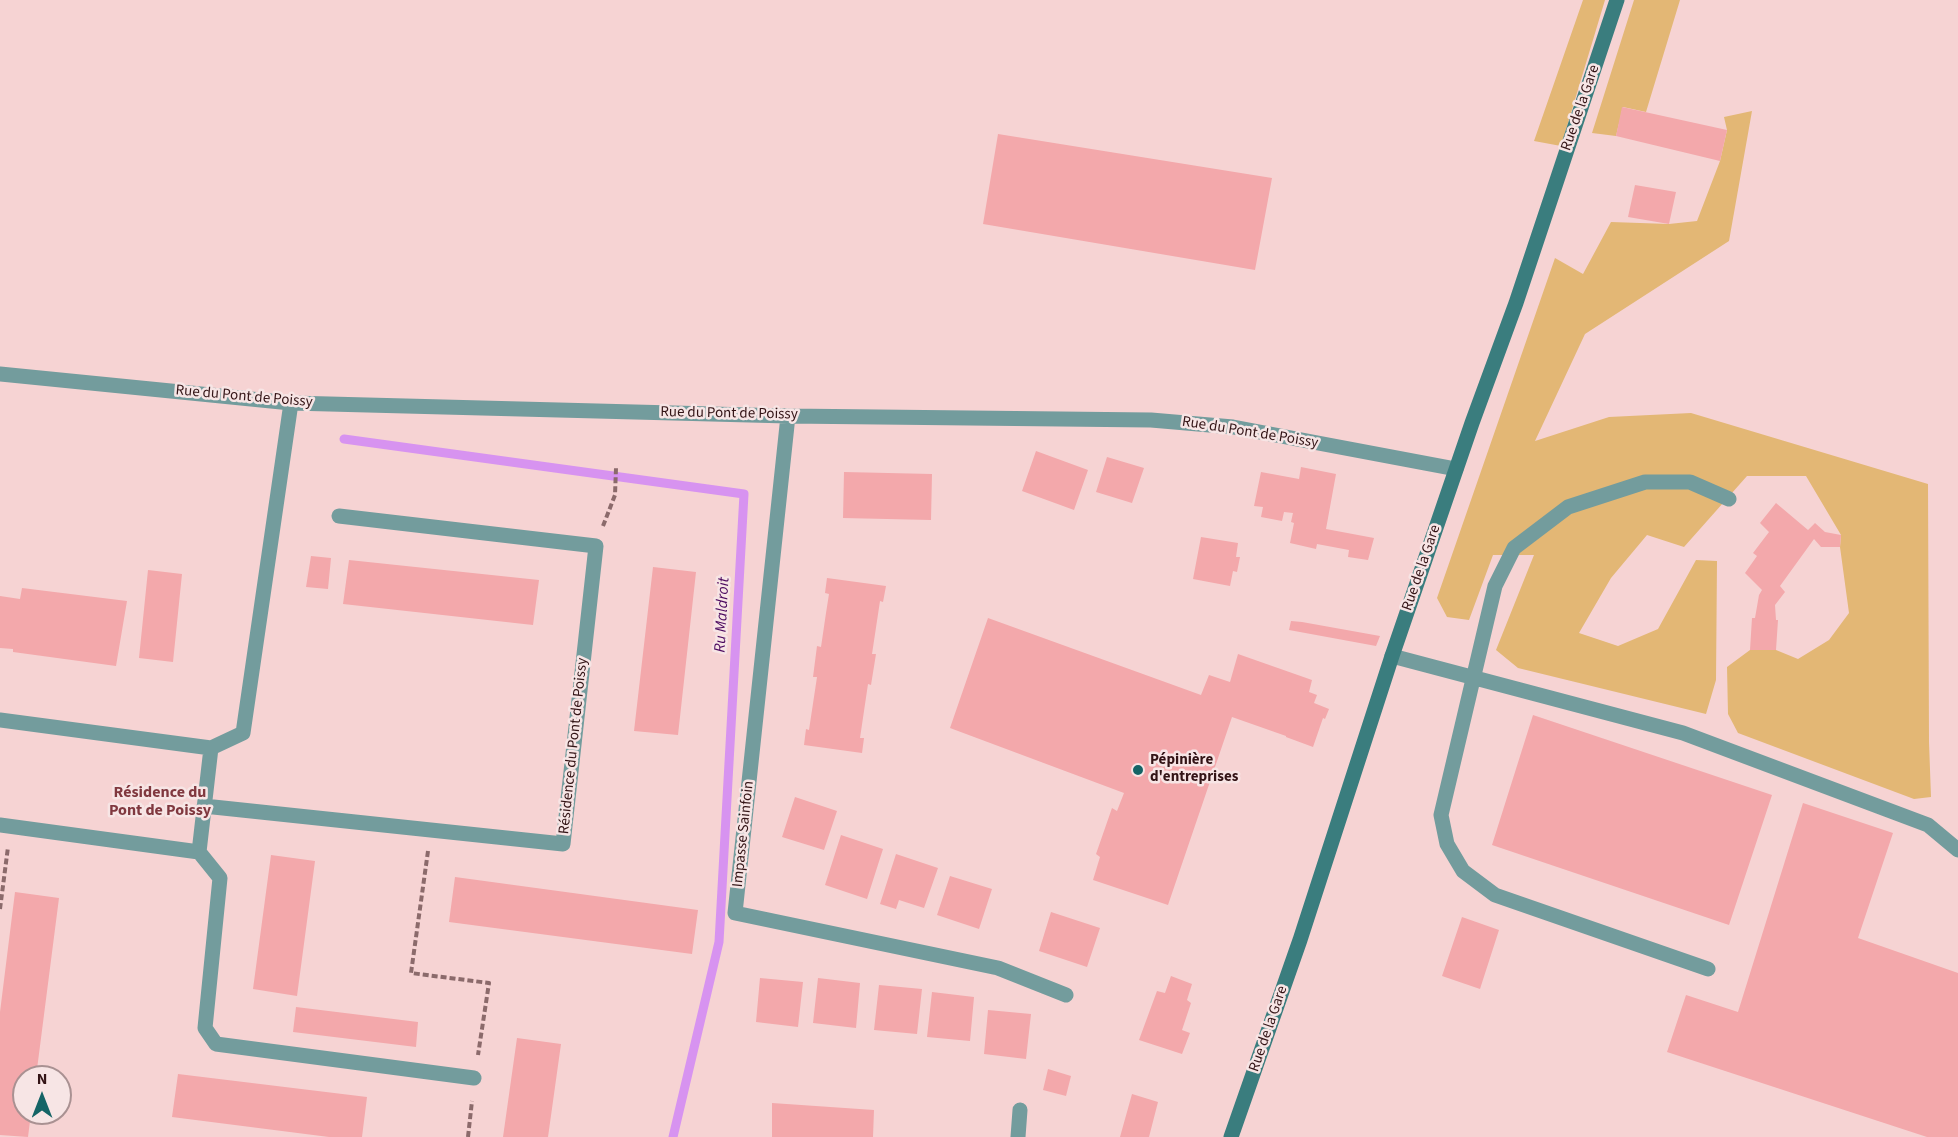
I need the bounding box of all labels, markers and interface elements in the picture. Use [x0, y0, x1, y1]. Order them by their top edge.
street label: Rue de la Gare [1558, 63, 1604, 153]
street label: Rue du Pont de Poissy [175, 382, 313, 412]
street label: Rue du Pont de Poissy [660, 404, 798, 424]
street label: Rue du Pont de Poissy [1181, 413, 1319, 453]
street label: Rue de la Gare [1399, 523, 1445, 613]
water label: Ru Maldroit [711, 577, 735, 653]
street label: Résidence du Pont de Poissy [556, 657, 592, 835]
place label: Pépinière d'entreprises [1150, 752, 1238, 787]
marker: Pépinière d'entreprises [1131, 763, 1145, 777]
street label: Impasse Sainfoin [729, 780, 759, 888]
district label: Résidence du Pont de Poissy [109, 783, 211, 821]
street label: Rue de la Gare [1246, 984, 1292, 1074]
north arrow [12, 1065, 72, 1125]
text: N [37, 1068, 47, 1090]

